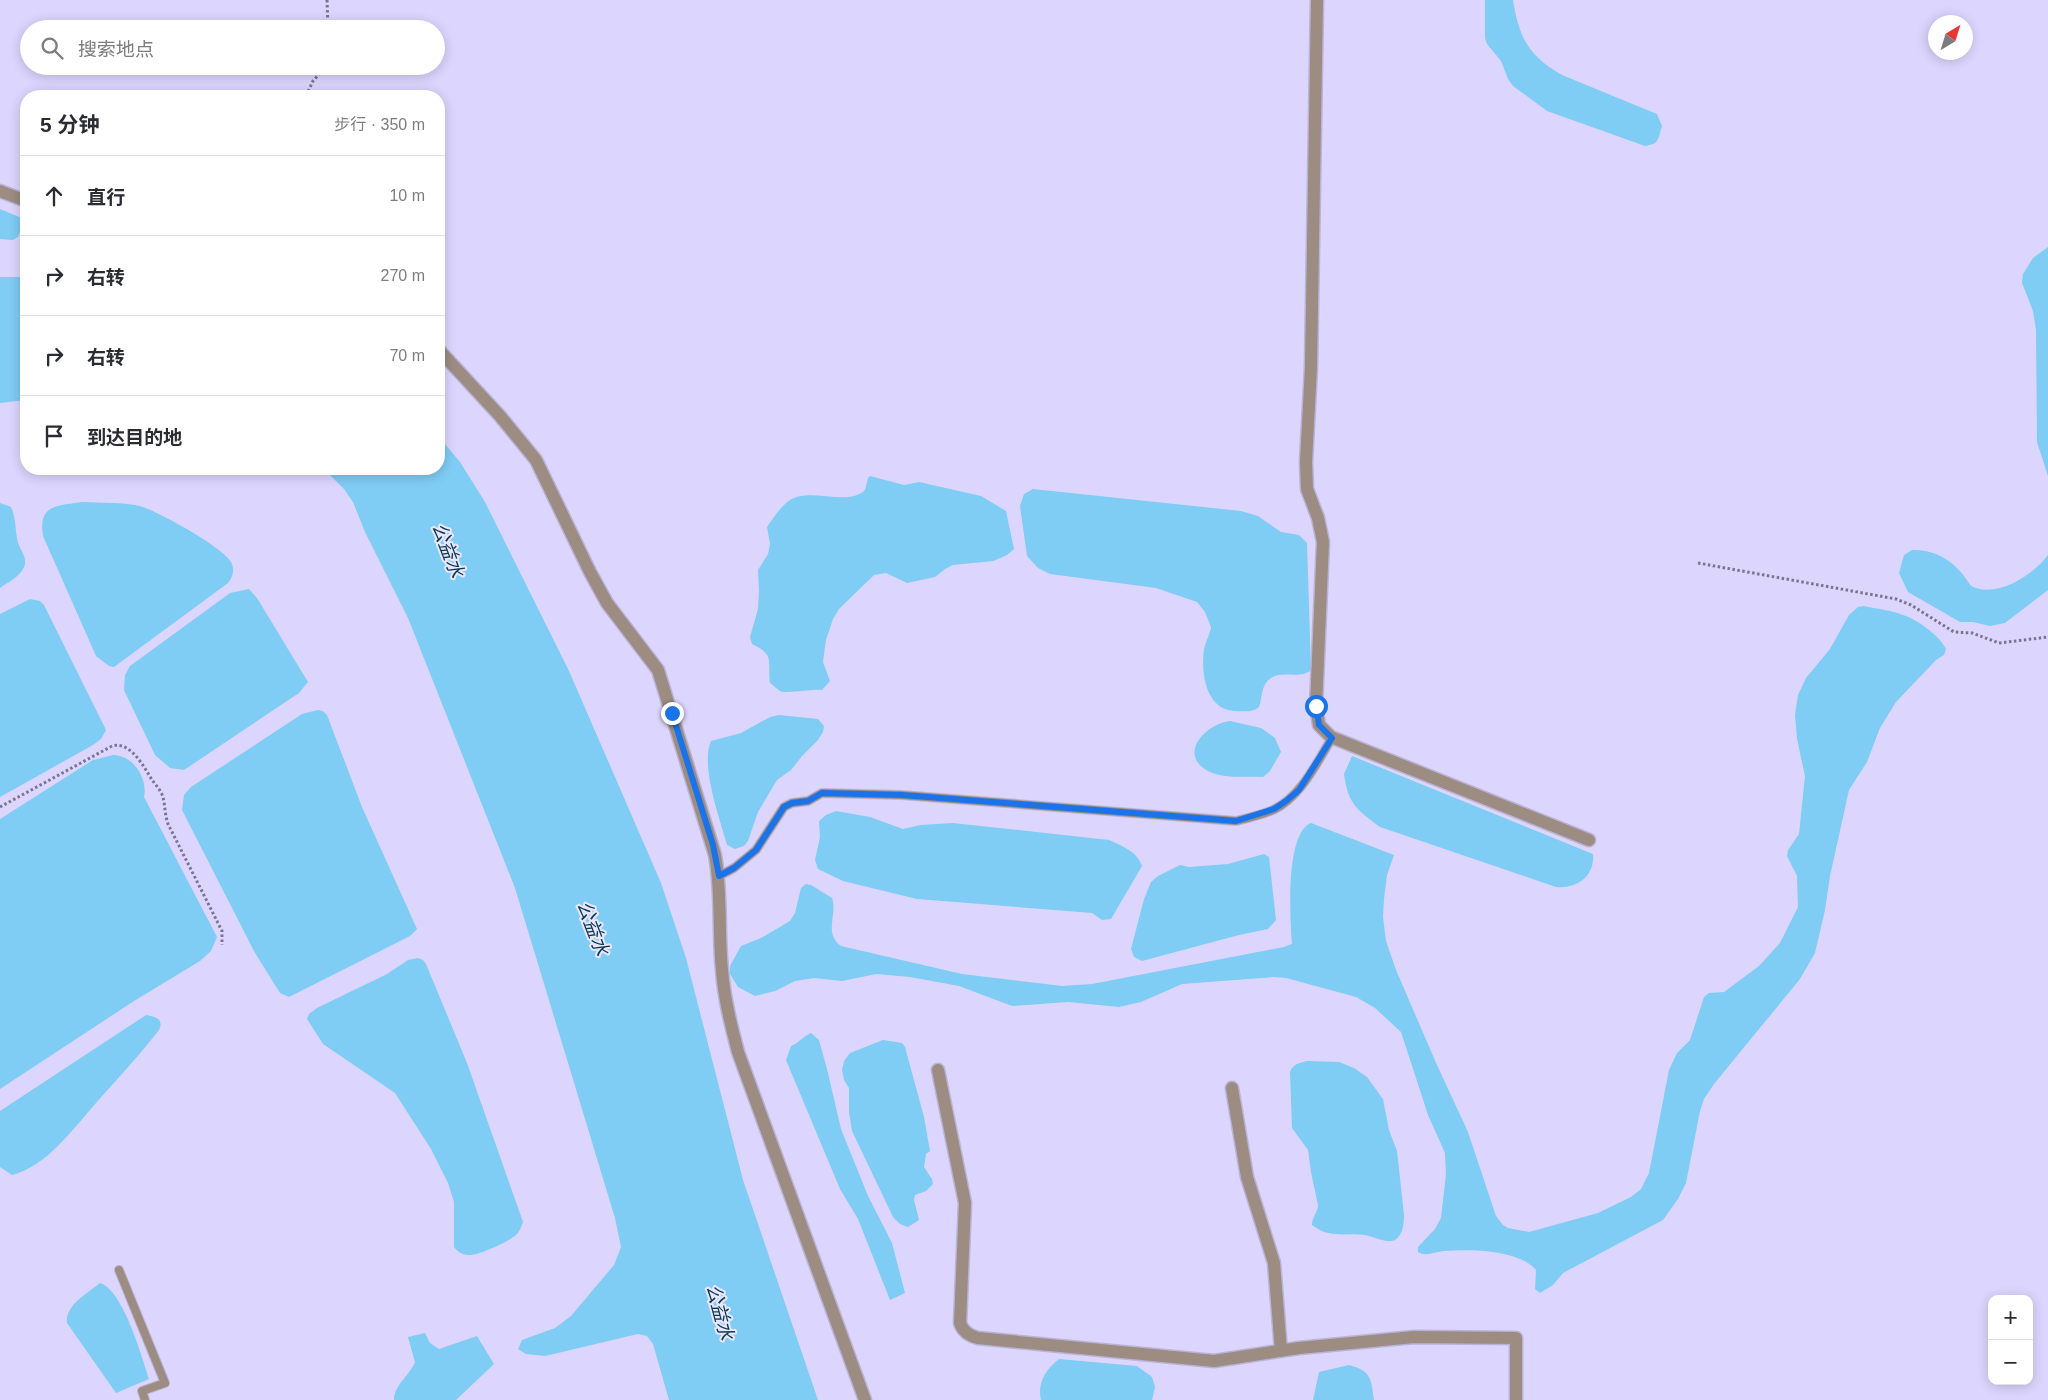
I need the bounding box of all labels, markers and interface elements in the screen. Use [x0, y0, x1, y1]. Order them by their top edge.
north arrow [1928, 15, 1973, 60]
search box [20, 20, 445, 75]
icon: search [38, 34, 66, 62]
text: 搜索地点 [78, 39, 154, 60]
text: 5 分钟 [40, 113, 100, 136]
text: 步行 · 350 m [334, 116, 425, 133]
icon: ahead [40, 182, 68, 210]
text: 直行 [87, 187, 125, 208]
text: 10 m [389, 187, 425, 204]
icon: right [40, 262, 68, 290]
text: 右转 [87, 267, 125, 288]
text: 270 m [381, 267, 425, 284]
icon: right [40, 342, 68, 370]
text: 右转 [87, 347, 125, 368]
text: 70 m [389, 347, 425, 364]
icon: arrive [40, 422, 68, 450]
text: 到达目的地 [87, 427, 182, 448]
water label: 公益水 [428, 520, 468, 581]
route start [1305, 695, 1328, 718]
route end [661, 702, 684, 725]
water label: 公益水 [573, 898, 613, 959]
water label: 公益水 [702, 1282, 738, 1343]
map controls [1988, 1295, 2033, 1385]
button: + [1988, 1295, 2033, 1340]
button: − [1988, 1340, 2033, 1385]

